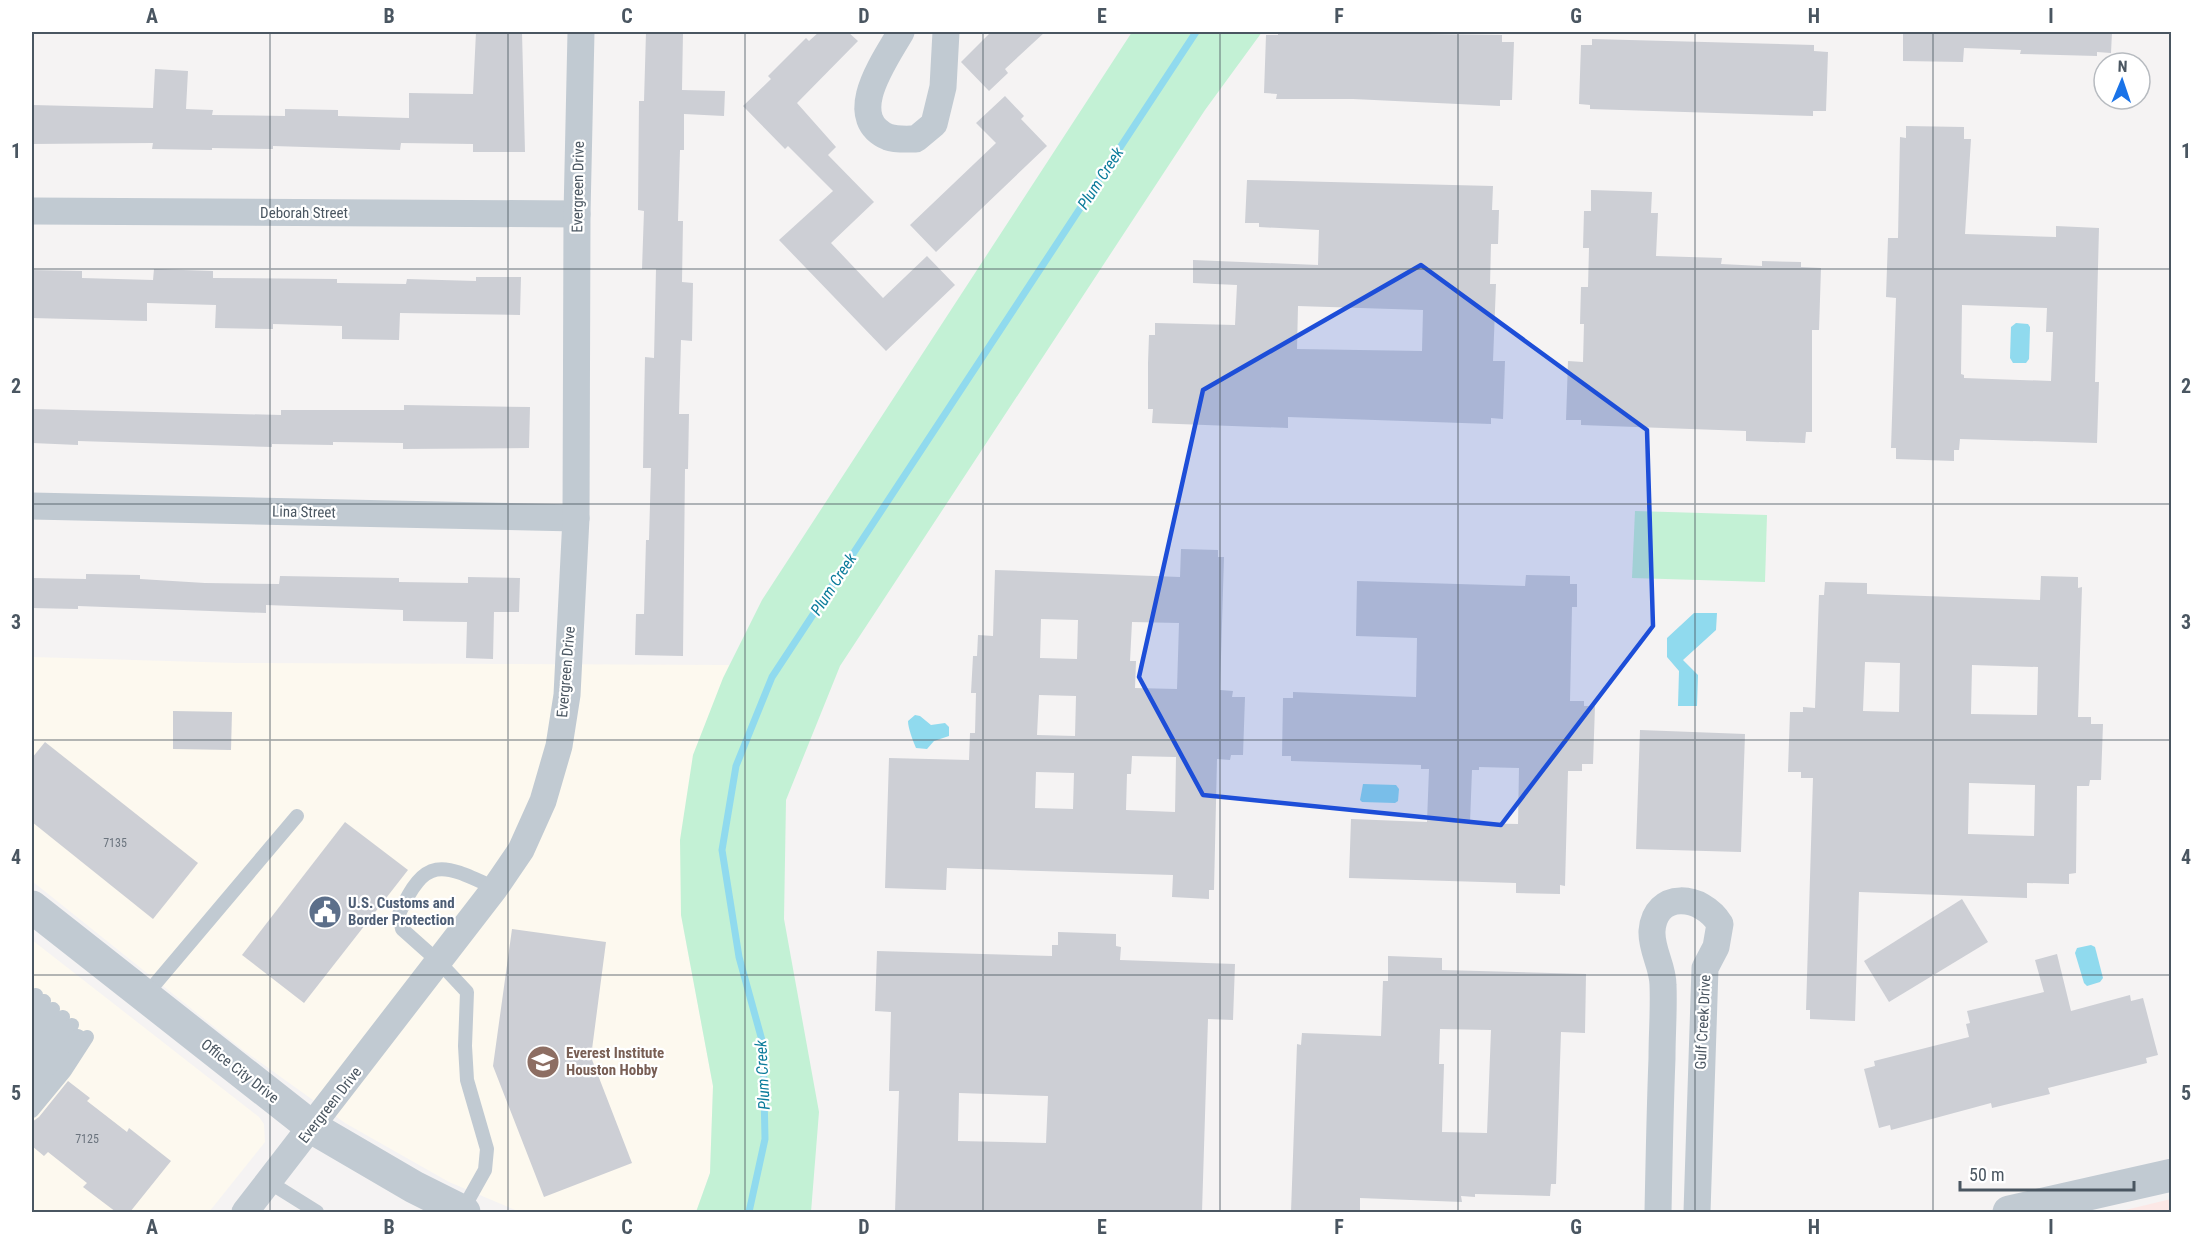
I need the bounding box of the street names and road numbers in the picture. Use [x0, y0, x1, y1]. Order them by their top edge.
street label: Evergreen Drive [568, 141, 588, 233]
street label: Deborah Street [260, 204, 348, 222]
street label: Lina Street [272, 502, 336, 522]
street label: Evergreen Drive [553, 626, 579, 718]
street label: Gulf Creek Drive [1692, 974, 1714, 1070]
street label: Office City Drive [198, 1035, 282, 1107]
street label: Evergreen Drive [295, 1063, 365, 1147]

